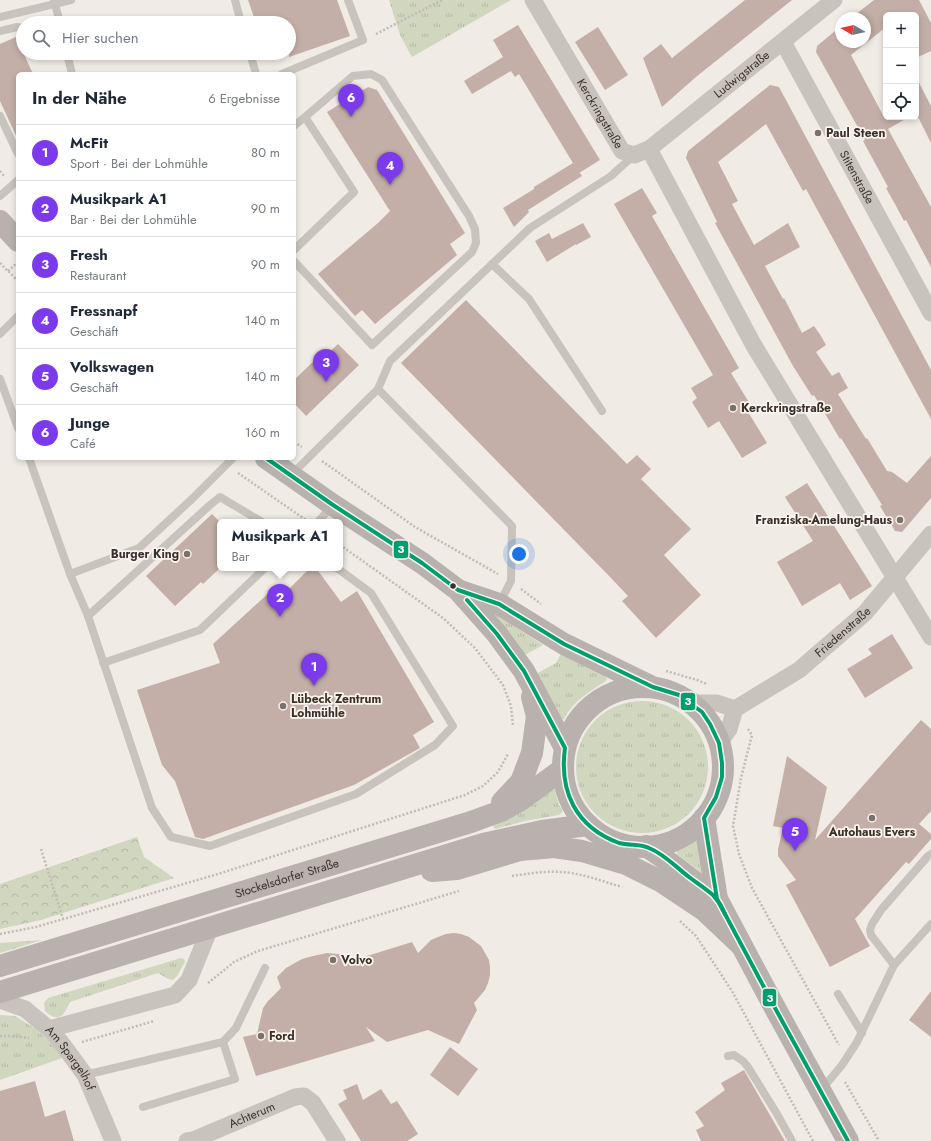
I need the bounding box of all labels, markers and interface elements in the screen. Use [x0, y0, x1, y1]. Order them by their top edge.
north arrow [835, 12, 871, 48]
map controls [883, 12, 919, 120]
button: + [883, 12, 919, 48]
search box [16, 16, 296, 60]
icon: search [30, 27, 52, 49]
text: Hier suchen [62, 27, 139, 49]
street label: Ludwigstraße [710, 46, 773, 102]
button: − [883, 48, 919, 84]
street label: Kerckringstraße [572, 75, 628, 152]
pin: 6 [338, 84, 364, 117]
button: locate [883, 84, 919, 120]
text: In der Nähe [32, 86, 127, 110]
text: 6 Ergebnisse [208, 89, 280, 108]
place label: Paul Steen [826, 124, 885, 142]
marker: Paul Steen [813, 128, 823, 138]
text: McFit [70, 132, 108, 154]
text: 1 [42, 143, 48, 162]
text: 80 m [251, 143, 280, 162]
street label: Stitenstraße [835, 147, 879, 207]
pin: 4 [377, 152, 403, 185]
text: Sport · Bei der Lohmühle [70, 154, 208, 173]
text: Musikpark A1 [70, 188, 167, 210]
text: 2 [41, 199, 49, 218]
text: 90 m [251, 199, 280, 218]
text: Bar · Bei der Lohmühle [70, 210, 197, 229]
text: Fresh [70, 244, 108, 266]
text: 3 [41, 255, 49, 274]
text: 90 m [251, 255, 280, 274]
text: Restaurant [70, 266, 126, 285]
text: Fressnapf [70, 300, 137, 322]
text: 4 [40, 311, 50, 330]
text: 140 m [245, 311, 280, 330]
text: Geschäft [70, 322, 118, 341]
pin: 3 [313, 349, 339, 382]
text: Volkswagen [70, 356, 154, 378]
text: 5 [41, 367, 49, 386]
text: 140 m [245, 367, 280, 386]
text: Geschäft [70, 378, 118, 397]
place label: Kerckringstraße [741, 399, 831, 417]
marker: Kerckringstraße [728, 403, 738, 413]
text: Junge [70, 412, 110, 434]
text: 6 [41, 423, 49, 442]
text: 160 m [245, 423, 280, 442]
text: Café [70, 434, 96, 453]
place label: Franziska-Amelung-Haus [755, 511, 893, 529]
marker: Franziska-Amelung-Haus [895, 515, 905, 525]
popup [217, 519, 343, 571]
text: Musikpark A1 [232, 525, 328, 547]
line badge: 3 [393, 540, 409, 559]
text: 3 [398, 541, 405, 557]
your location [509, 544, 529, 564]
place label: Burger King [111, 545, 179, 563]
text: Bar [232, 547, 249, 566]
marker: Burger King [182, 549, 192, 559]
unlabelled marker [448, 581, 458, 591]
pin: 2 [267, 584, 293, 617]
street label: Friedenstraße [811, 603, 875, 662]
pin: 1 [301, 653, 327, 686]
place label: Lübeck Zentrum Lohmühle [291, 690, 381, 722]
line badge: 3 [680, 692, 696, 711]
text: 3 [685, 693, 692, 709]
marker: Lübeck Zentrum Lohmühle [278, 701, 288, 711]
marker: Autohaus Evers [867, 813, 877, 823]
pin: 5 [782, 818, 808, 851]
place label: Autohaus Evers [828, 823, 916, 841]
street label: Stockelsdorfer Straße [233, 854, 341, 903]
place label: Volvo [340, 951, 372, 969]
marker: Volvo [328, 955, 338, 965]
line badge: 3 [762, 988, 777, 1007]
text: 3 [767, 990, 774, 1006]
street label: Am Spargelhof [41, 1022, 100, 1094]
place label: Ford [269, 1027, 295, 1045]
marker: Ford [256, 1031, 266, 1041]
street label: Achterum [226, 1097, 278, 1133]

